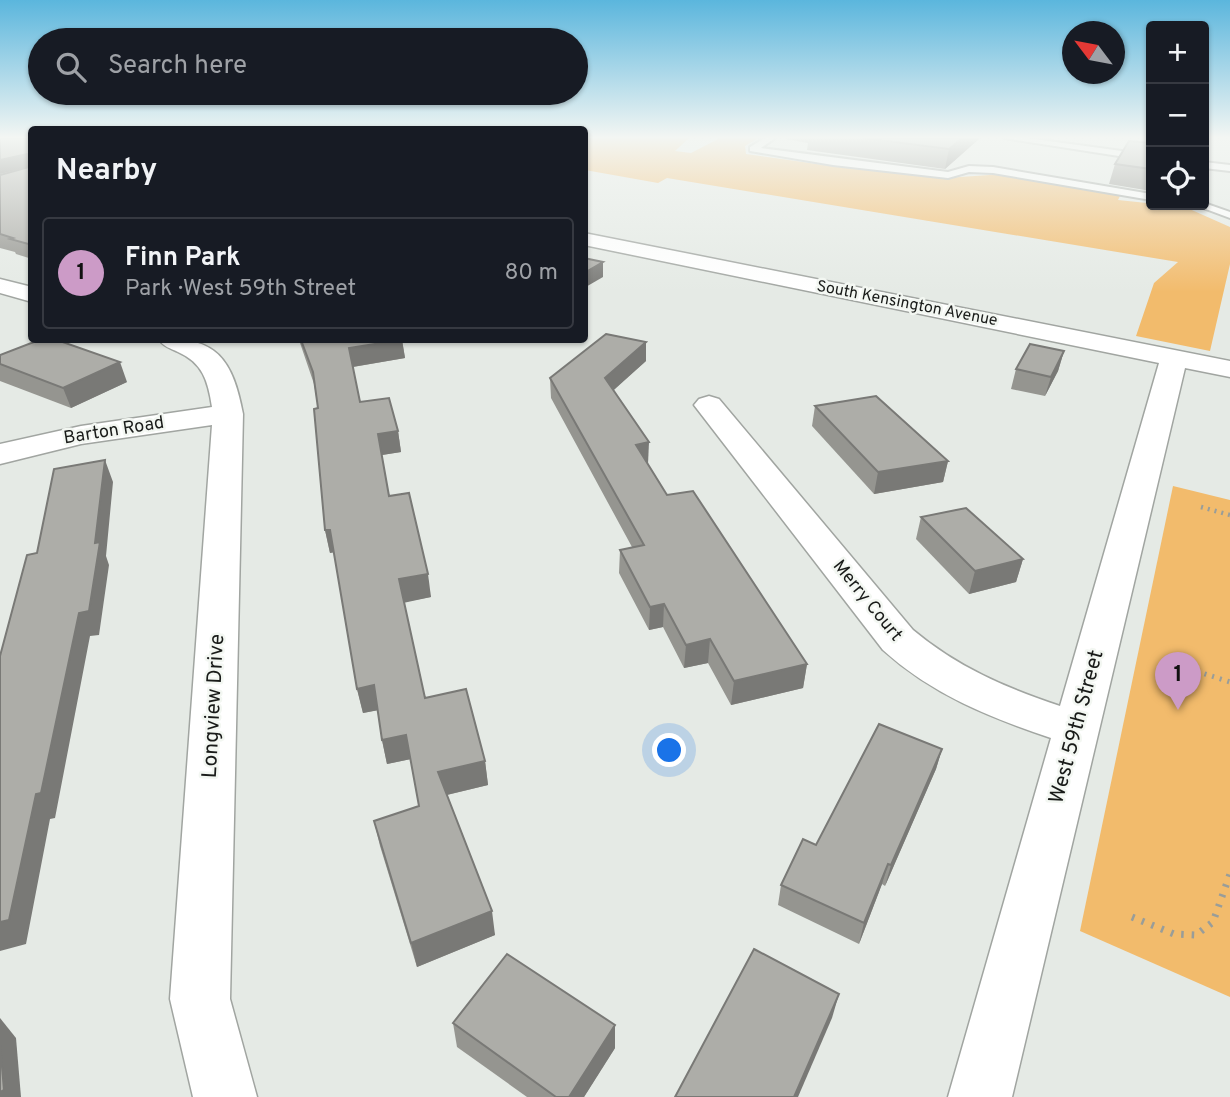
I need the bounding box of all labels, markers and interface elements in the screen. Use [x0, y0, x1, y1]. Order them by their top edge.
north arrow [1062, 21, 1125, 84]
map controls [1146, 21, 1209, 210]
button: + [1146, 21, 1209, 84]
search box [28, 28, 588, 105]
icon: search [52, 48, 90, 86]
text: Search here [108, 50, 247, 83]
button: − [1146, 84, 1209, 147]
button: locate [1146, 147, 1209, 210]
text: Nearby [56, 153, 157, 190]
text: Finn Park [125, 242, 241, 275]
text: 1 [76, 259, 86, 288]
text: 80 m [505, 259, 558, 288]
text: Park · West 59th Street [125, 275, 356, 304]
street label: South Kensington Avenue [815, 277, 999, 331]
street label: Barton Road [62, 412, 166, 450]
street label: Merry Court [827, 556, 907, 646]
street label: Longview Drive [197, 633, 231, 779]
street label: West 59th Street [1043, 647, 1111, 807]
pin: 1 [1155, 652, 1201, 710]
your location [652, 733, 686, 767]

